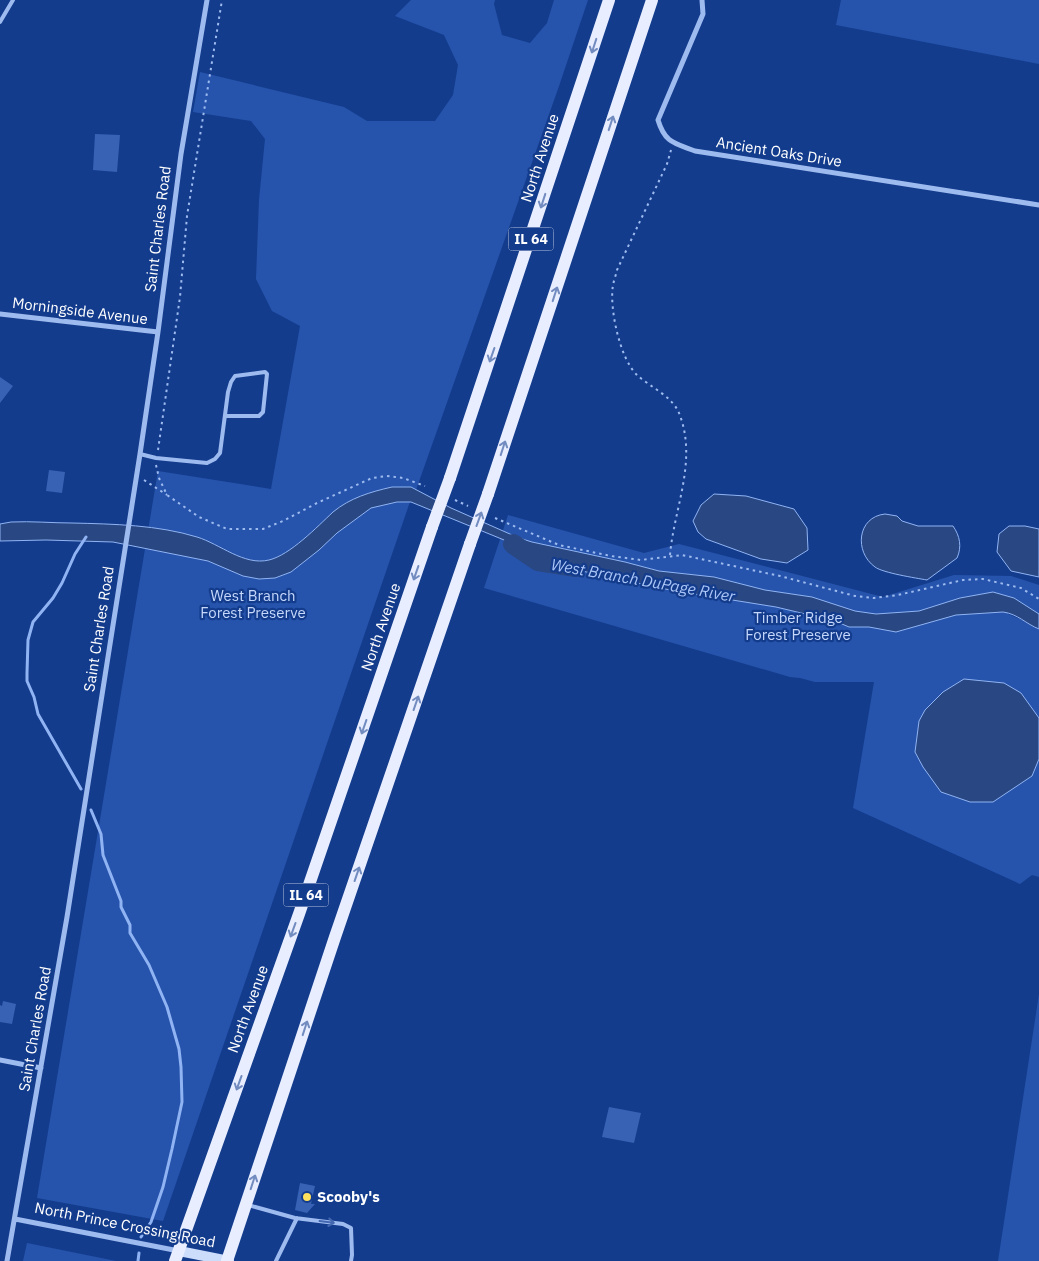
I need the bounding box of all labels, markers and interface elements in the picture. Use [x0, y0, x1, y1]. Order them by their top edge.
one-way arrow [589, 38, 598, 54]
street label: North Avenue [516, 111, 563, 205]
one-way arrow [606, 116, 616, 132]
street label: Ancient Oaks Drive [715, 132, 843, 171]
street label: Saint Charles Road [140, 165, 175, 293]
one-way arrow [538, 192, 548, 208]
road number: IL 64 [508, 228, 554, 250]
one-way arrow [551, 287, 560, 302]
street label: Morningside Avenue [11, 293, 149, 328]
one-way arrow [487, 347, 496, 362]
one-way arrow [499, 440, 509, 456]
one-way arrow [475, 512, 484, 528]
water label: West Branch DuPage River [549, 554, 738, 606]
street label: Saint Charles Road [79, 565, 118, 693]
one-way arrow [411, 565, 421, 581]
street label: North Avenue [357, 580, 404, 673]
park label: West Branch Forest Preserve [200, 586, 306, 622]
park label: Timber Ridge Forest Preserve [745, 608, 851, 644]
one-way arrow [411, 696, 421, 712]
one-way arrow [358, 719, 368, 735]
one-way arrow [353, 866, 362, 882]
road number: IL 64 [284, 884, 328, 906]
one-way arrow [288, 922, 297, 937]
street label: North Avenue [223, 962, 272, 1055]
street label: Saint Charles Road [14, 965, 55, 1093]
one-way arrow [301, 1020, 310, 1036]
one-way arrow [234, 1075, 243, 1090]
one-way arrow [249, 1174, 259, 1190]
place label: Scooby's [317, 1187, 380, 1206]
marker: Scooby's [301, 1191, 313, 1203]
street label: North Prince Crossing Road [33, 1198, 217, 1251]
one-way arrow [319, 1217, 335, 1227]

